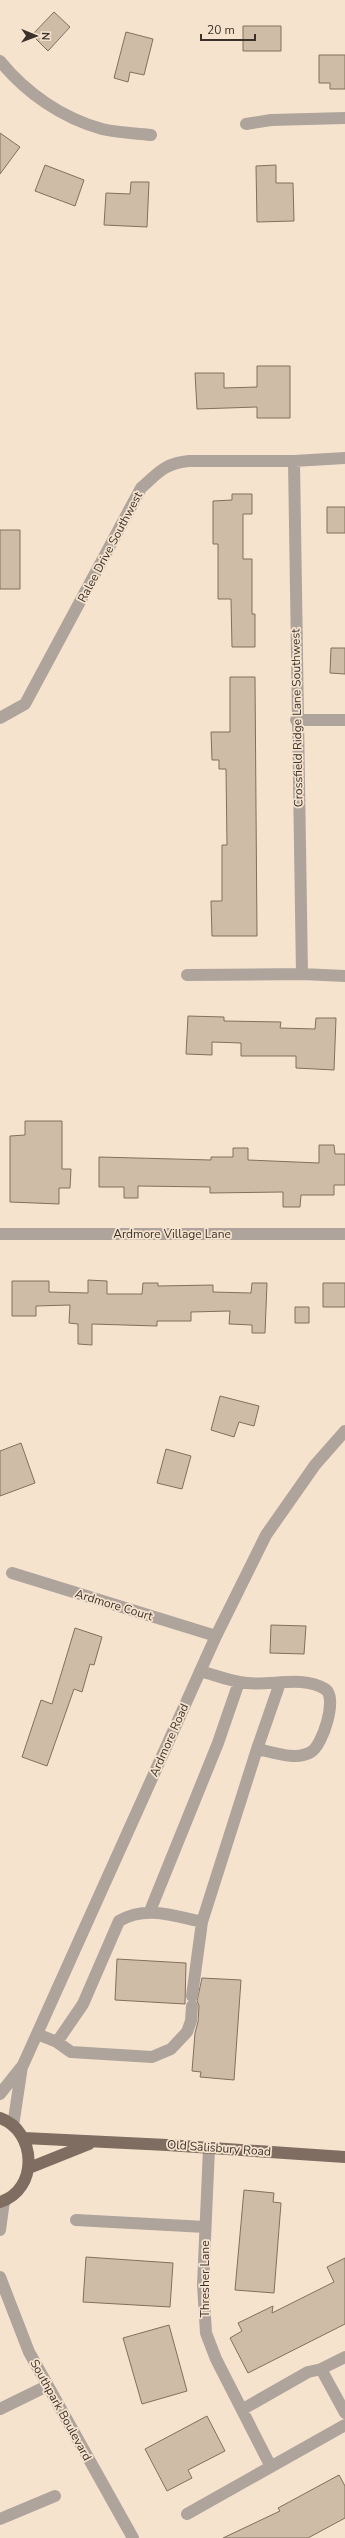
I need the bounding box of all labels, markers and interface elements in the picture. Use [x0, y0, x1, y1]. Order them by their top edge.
north arrow [16, 16, 56, 56]
scale bar [201, 16, 255, 42]
text: 20 m [207, 22, 235, 38]
text: N [38, 32, 53, 40]
street label: Ralee Drive Southwest [74, 488, 146, 605]
street label: Crossfield Ridge Lane Southwest [287, 628, 307, 807]
street label: Ardmore Village Lane [113, 1226, 231, 1242]
street label: Ardmore Court [73, 1586, 156, 1625]
street label: Ardmore Road [146, 1701, 192, 1779]
street label: Old Salisbury Road [166, 2136, 272, 2160]
street label: Thresher Lane [197, 2240, 213, 2318]
street label: Southpark Boulevard [26, 2356, 96, 2464]

